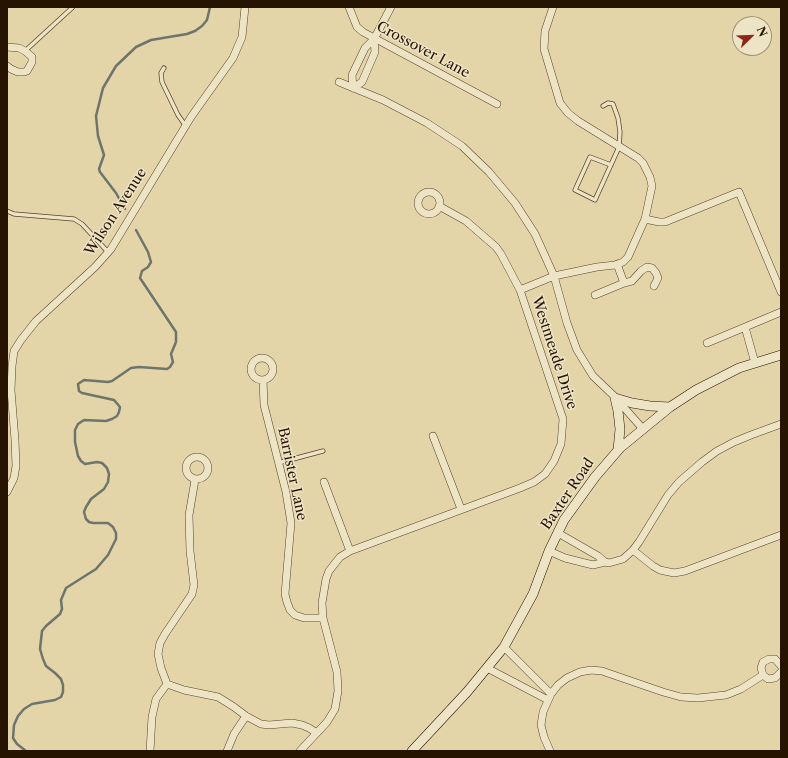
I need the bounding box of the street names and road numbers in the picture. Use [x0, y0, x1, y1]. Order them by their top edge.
street label: Crossover Lane [373, 18, 473, 82]
street label: Wilson Avenue [82, 165, 150, 259]
street label: Westmeade Drive [528, 294, 580, 412]
street label: Barrister Lane [274, 426, 310, 522]
street label: Baxter Road [538, 455, 598, 533]

